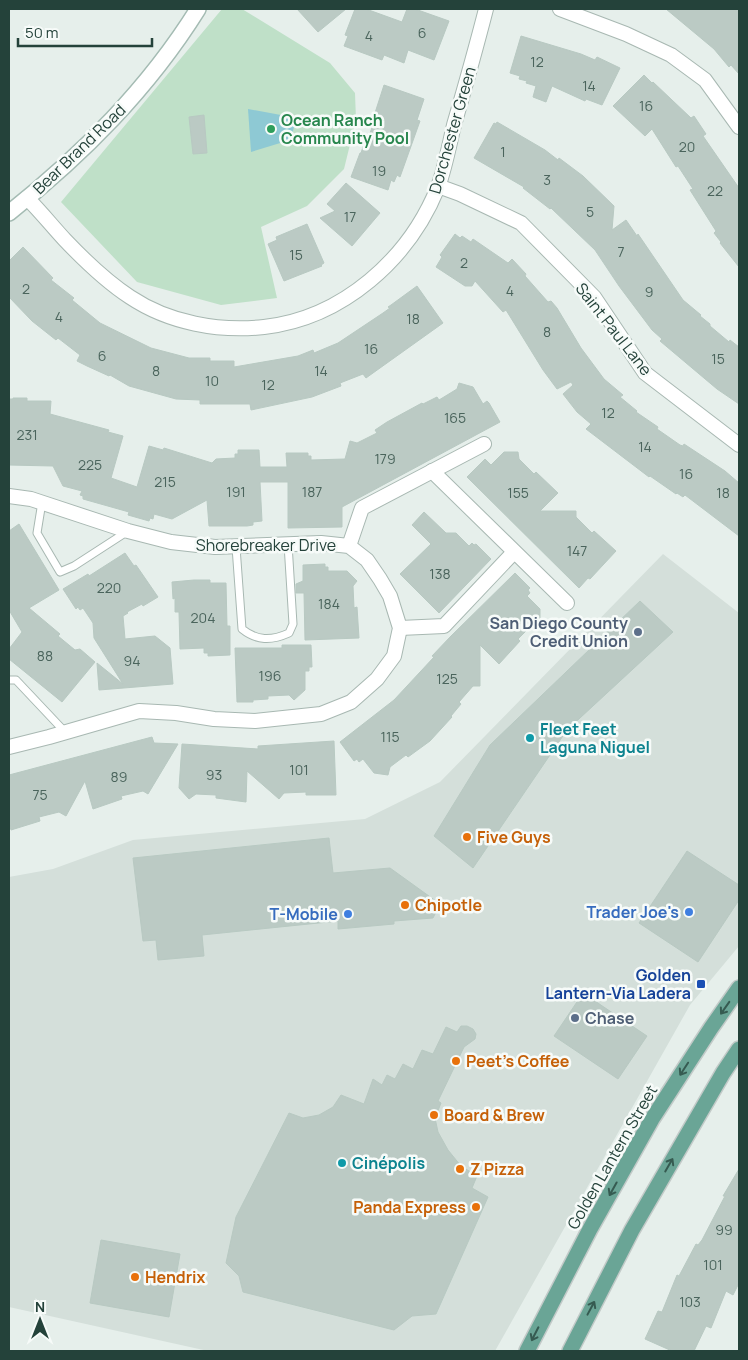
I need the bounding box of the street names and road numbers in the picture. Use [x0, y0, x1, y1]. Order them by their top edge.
street label: Dorchester Green [423, 64, 481, 196]
street label: Bear Brand Road [28, 99, 130, 199]
street label: Saint Paul Lane [571, 278, 657, 380]
street label: Shorebreaker Drive [196, 534, 336, 556]
street label: Golden Lantern Street [562, 1081, 662, 1233]

